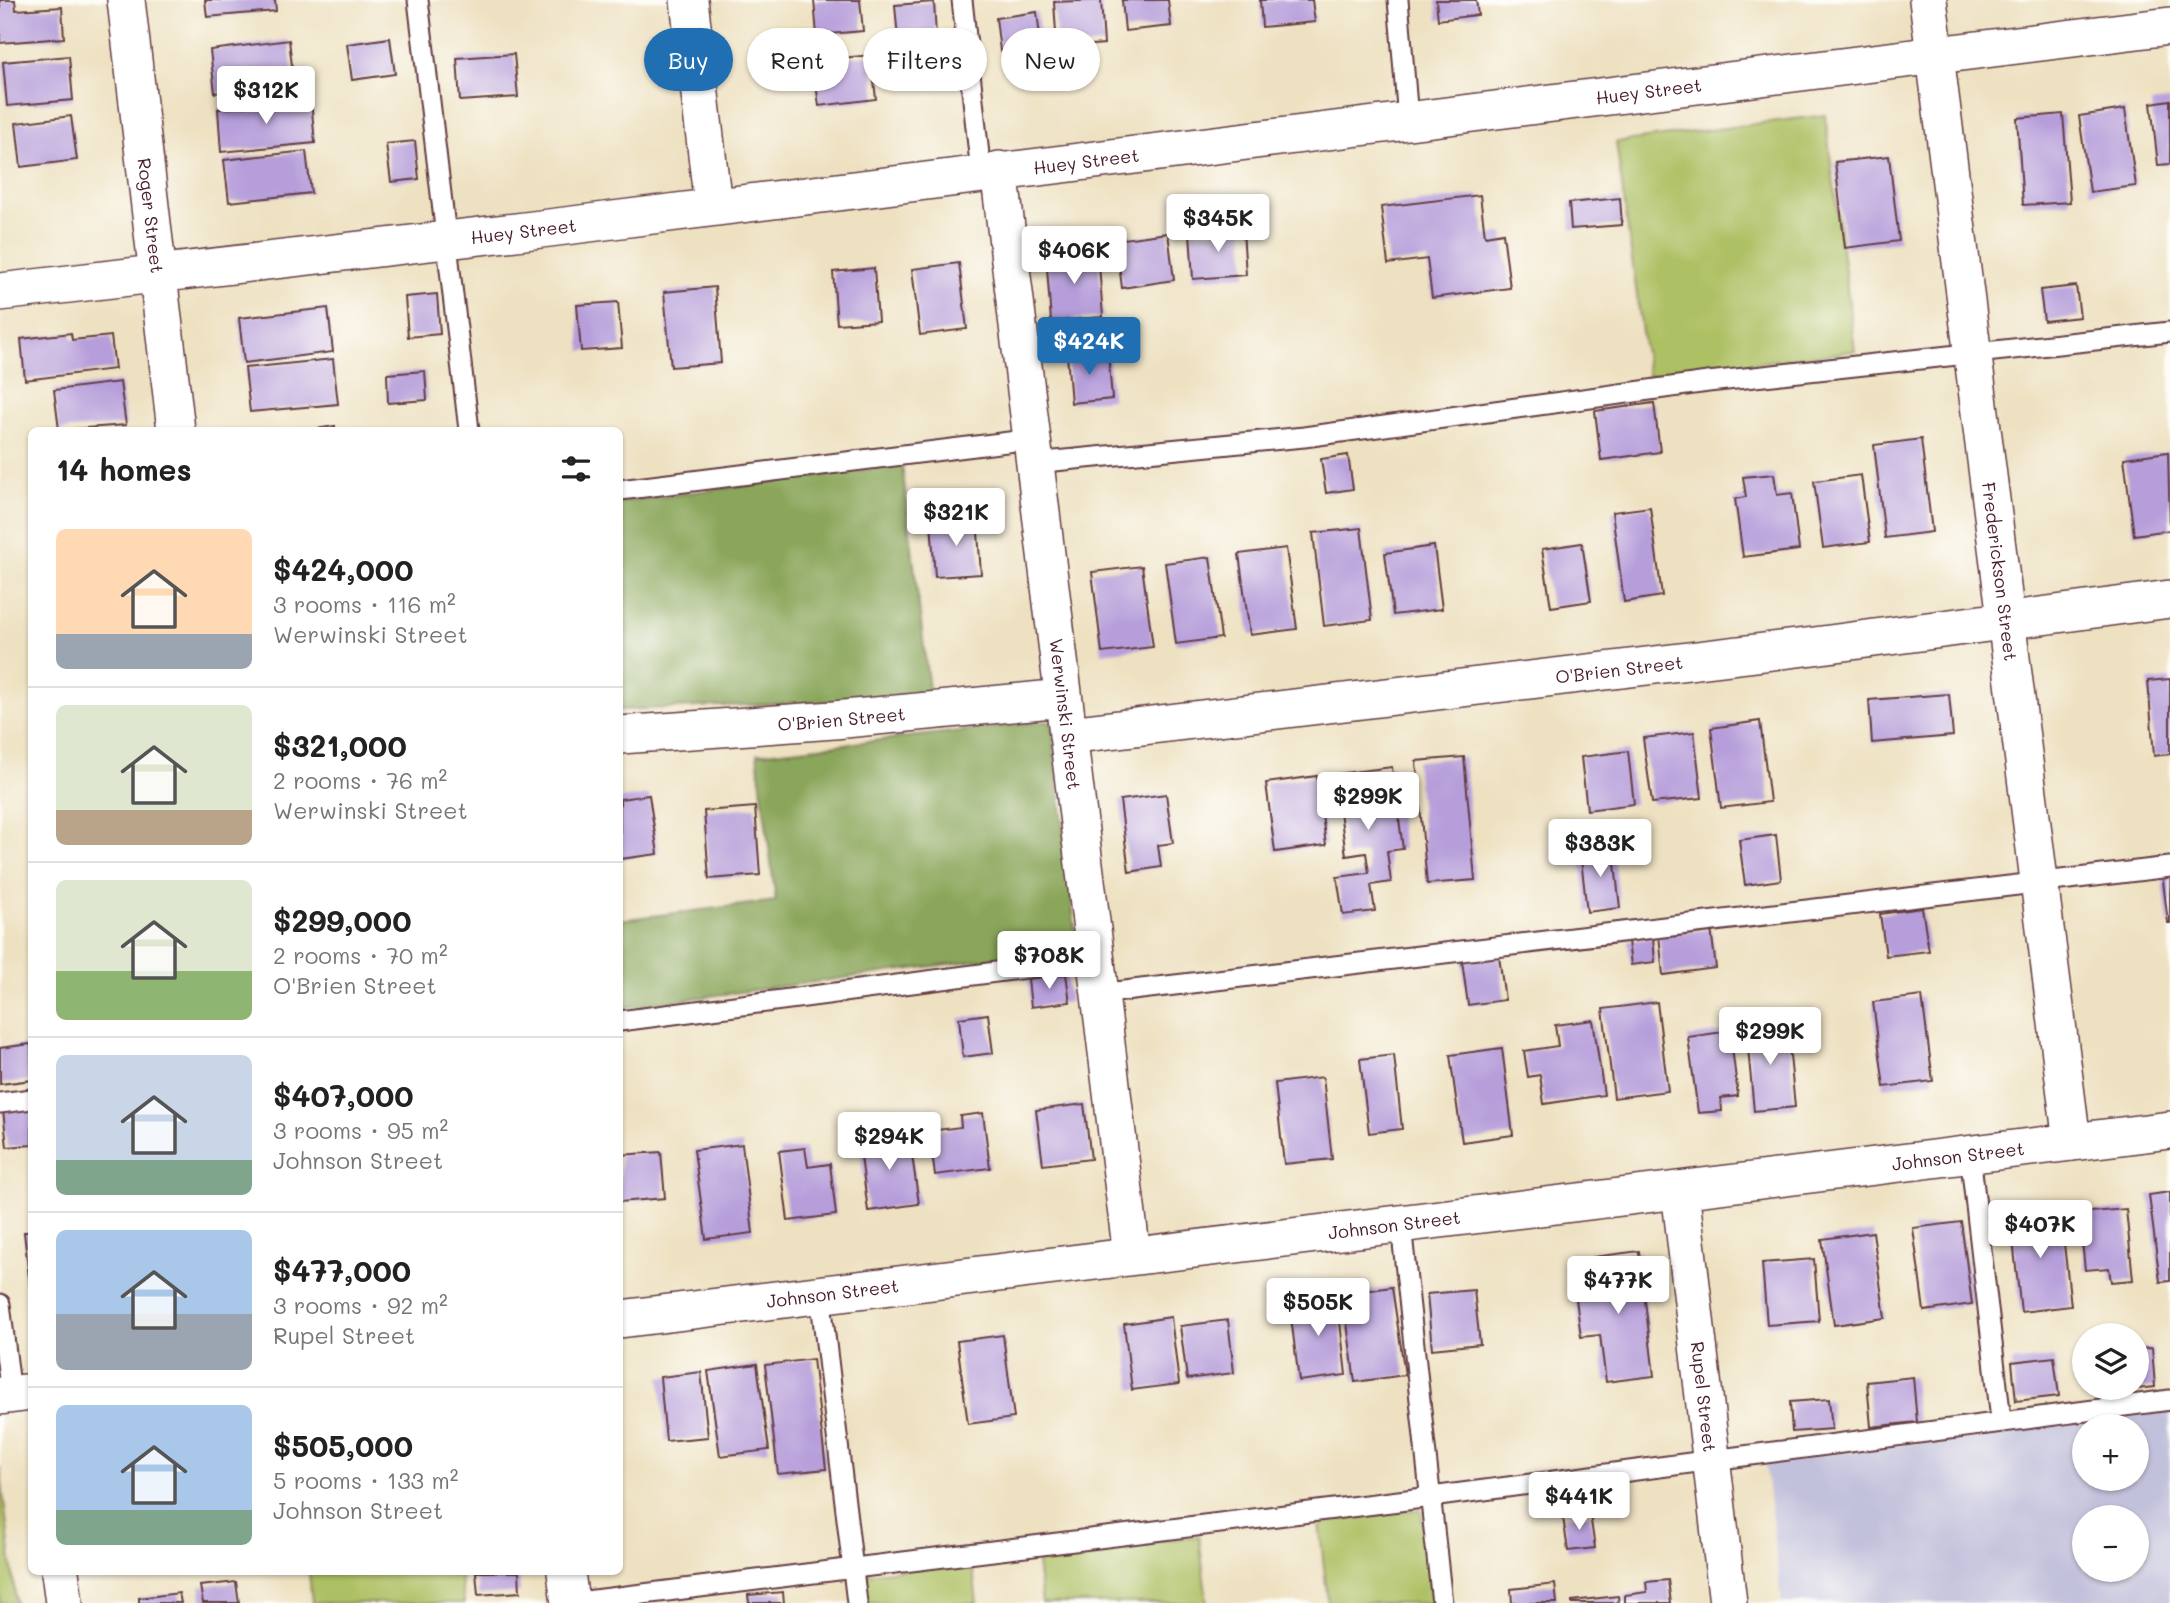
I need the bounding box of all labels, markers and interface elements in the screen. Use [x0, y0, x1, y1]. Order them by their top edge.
chip: Buy [644, 28, 733, 91]
chip: Rent [747, 28, 849, 91]
chip: Filters [863, 28, 987, 91]
chip: New [1001, 28, 1100, 91]
pin: $312K [217, 66, 315, 126]
street label: Huey Street [1595, 72, 1703, 109]
text: $312K [233, 74, 299, 104]
street label: Huey Street [1032, 143, 1140, 180]
street label: Roger Street [132, 157, 170, 275]
pin: $345K [1169, 194, 1267, 254]
text: $345K [1182, 202, 1254, 232]
street label: Huey Street [469, 213, 578, 249]
pin: $406K [1025, 226, 1123, 286]
text: $406K [1038, 234, 1110, 264]
pin: $424K [1040, 318, 1138, 377]
text: $424K [1053, 325, 1125, 355]
text: 14 homes [56, 449, 192, 489]
icon: filters [557, 450, 595, 488]
street label: Frederickson Street [1977, 481, 2023, 662]
pin: $321K [907, 489, 1005, 548]
text: $321K [923, 496, 989, 526]
text: $424,000 [273, 549, 413, 589]
icon: home [112, 557, 196, 641]
text: 3 rooms · 116 m² [273, 589, 456, 619]
text: Werwinski Street [273, 619, 468, 649]
street label: Werwinski Street [1044, 637, 1087, 791]
street label: O'Brien Street [1554, 650, 1684, 689]
street label: O'Brien Street [777, 701, 906, 736]
text: $321,000 [273, 725, 407, 765]
icon: home [112, 733, 196, 817]
text: 2 rooms · 76 m² [273, 765, 447, 795]
pin: $299K [1319, 772, 1417, 832]
text: $299K [1333, 780, 1403, 810]
text: Werwinski Street [273, 795, 468, 825]
pin: $383K [1551, 820, 1649, 879]
text: $383K [1564, 827, 1636, 857]
text: $299,000 [273, 900, 411, 940]
icon: home [112, 908, 196, 992]
pin: $708K [1000, 932, 1098, 991]
text: $708K [1013, 939, 1085, 969]
text: 2 rooms · 70 m² [273, 940, 448, 970]
text: O'Brien Street [273, 970, 437, 1000]
pin: $299K [1721, 1007, 1819, 1067]
text: $299K [1735, 1015, 1805, 1045]
text: $407,000 [273, 1075, 414, 1115]
icon: home [112, 1083, 196, 1167]
pin: $294K [840, 1112, 938, 1172]
text: 3 rooms · 95 m² [273, 1115, 448, 1145]
text: $294K [854, 1120, 924, 1150]
street label: Johnson Street [1891, 1136, 2026, 1176]
text: Johnson Street [273, 1145, 443, 1175]
pin: $407K [1991, 1200, 2089, 1260]
street label: Johnson Street [1327, 1205, 1462, 1245]
text: $407K [2004, 1208, 2076, 1238]
text: $477,000 [273, 1250, 411, 1290]
pin: $477K [1569, 1256, 1667, 1316]
icon: home [112, 1258, 196, 1342]
text: $477K [1583, 1264, 1653, 1294]
street label: Johnson Street [765, 1273, 900, 1313]
pin: $505K [1269, 1278, 1367, 1338]
text: $505K [1282, 1286, 1354, 1316]
text: 3 rooms · 92 m² [273, 1290, 448, 1320]
text: Rupel Street [273, 1320, 415, 1350]
map controls [2072, 1323, 2149, 1582]
button: layers [2072, 1323, 2149, 1400]
street label: Rupel Street [1686, 1340, 1722, 1453]
button: + [2072, 1414, 2149, 1491]
text: $505,000 [273, 1425, 413, 1465]
icon: home [112, 1433, 196, 1517]
text: 5 rooms · 133 m² [273, 1465, 458, 1495]
pin: $441K [1530, 1472, 1628, 1532]
text: $441K [1545, 1480, 1613, 1510]
text: Johnson Street [273, 1495, 443, 1525]
button: − [2072, 1505, 2149, 1582]

